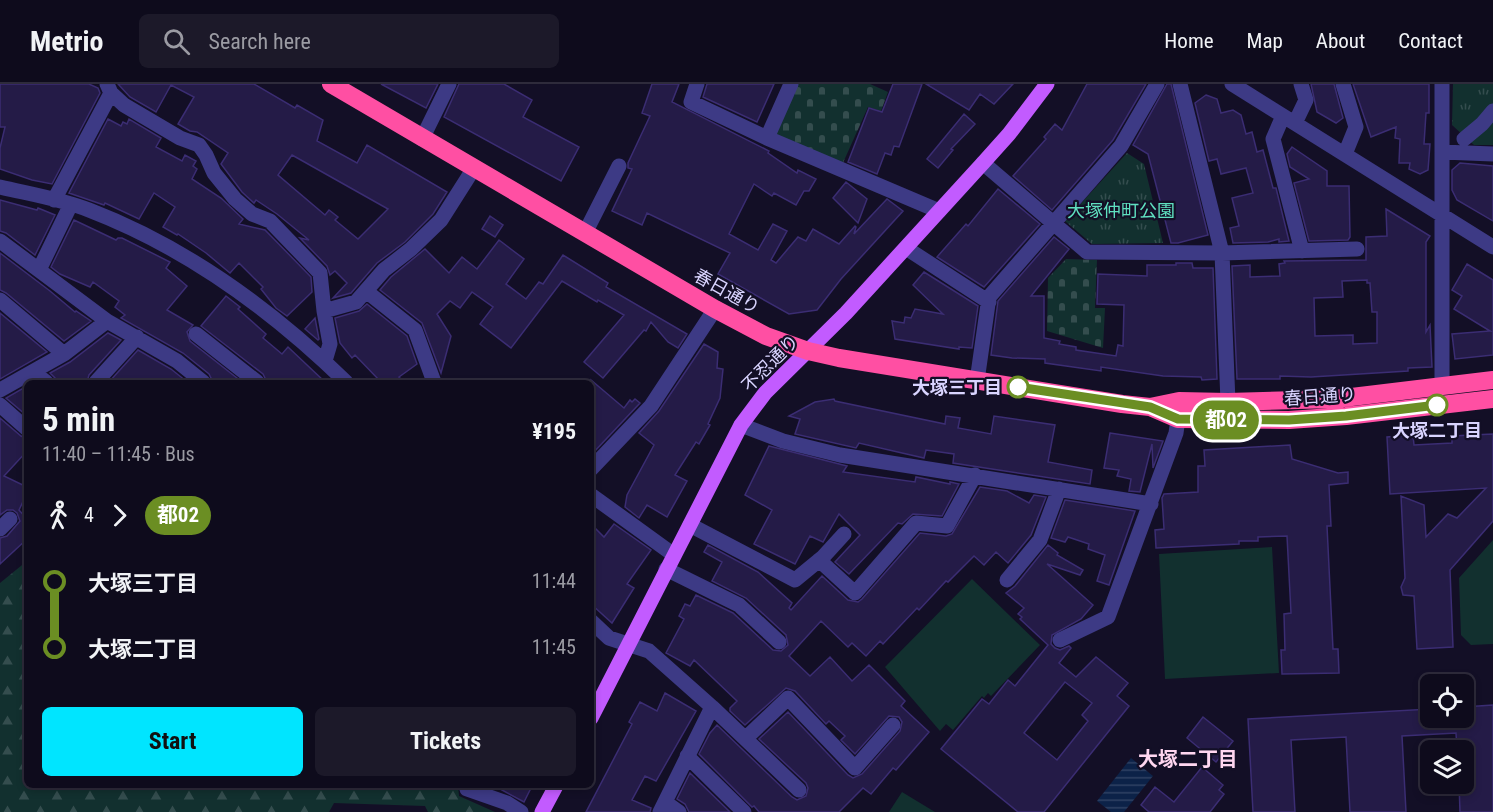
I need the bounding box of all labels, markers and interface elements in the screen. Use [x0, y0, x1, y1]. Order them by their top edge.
search box [139, 14, 559, 68]
text: Metrio [30, 25, 103, 58]
icon: search [160, 25, 193, 58]
text: Search here [208, 29, 311, 54]
text: Home [1164, 29, 1214, 53]
text: Map [1247, 29, 1283, 53]
text: About [1316, 29, 1365, 53]
text: Contact [1398, 29, 1463, 53]
park label: 大塚仲町公園 [1067, 200, 1175, 221]
street label: 春日通り [690, 264, 764, 318]
street label: 不忍通り [737, 330, 803, 396]
marker: 大塚三丁目 [1007, 376, 1029, 398]
place label: 大塚三丁目 [912, 377, 1002, 398]
street label: 春日通り [1283, 383, 1357, 409]
marker: 大塚二丁目 [1426, 394, 1448, 416]
text: 5 min [42, 400, 115, 439]
line badge: 都02 [1192, 400, 1260, 440]
text: 都02 [1205, 408, 1247, 432]
text: ¥195 [532, 419, 576, 444]
place label: 大塚二丁目 [1392, 420, 1482, 441]
text: 11:40 – 11:45 · Bus [42, 442, 195, 466]
icon: walk [42, 499, 75, 532]
icon: forward [103, 499, 136, 532]
text: 4 [84, 503, 94, 527]
text: 都02 [157, 503, 199, 527]
text: 11:44 [532, 569, 576, 593]
text: 大塚三丁目 [88, 571, 198, 596]
text: 11:45 [532, 635, 576, 659]
text: 大塚二丁目 [88, 637, 198, 662]
map controls [1420, 674, 1474, 794]
button: locate [1420, 674, 1474, 728]
button: Start [42, 707, 303, 776]
button: Tickets [315, 707, 576, 776]
button: layers [1420, 740, 1474, 794]
district label: 大塚二丁目 [1138, 747, 1238, 771]

